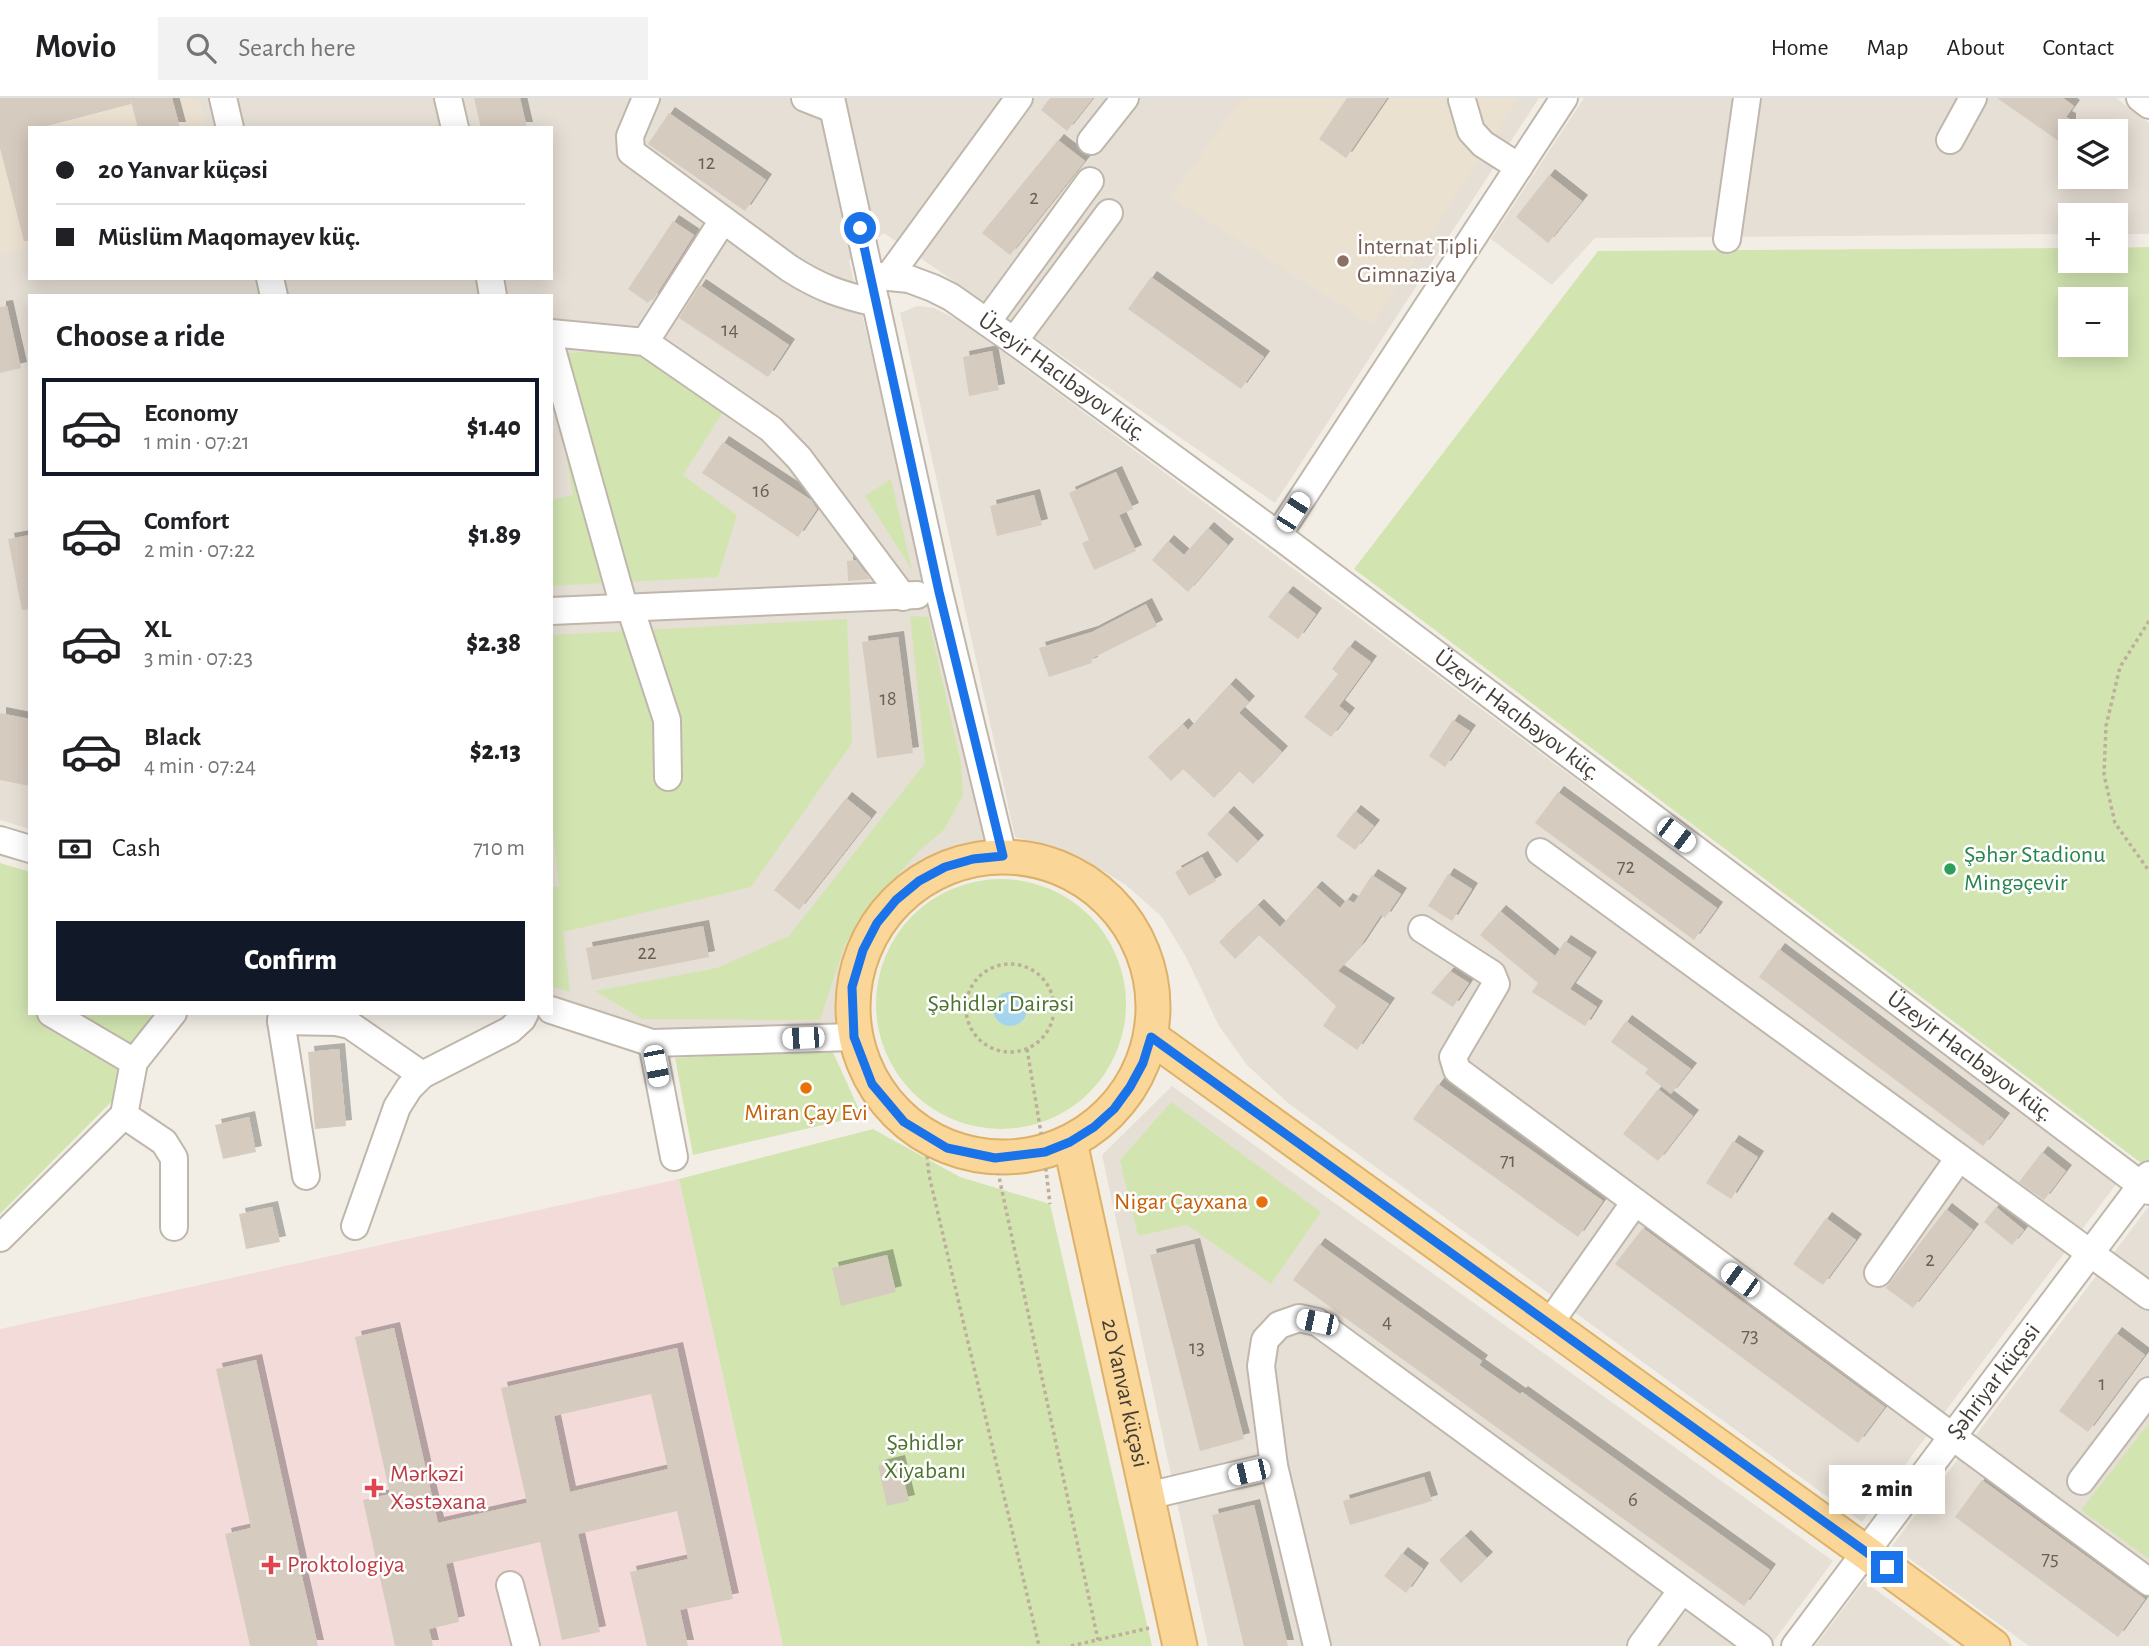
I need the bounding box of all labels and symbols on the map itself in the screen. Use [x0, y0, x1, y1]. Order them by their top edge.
house number: 12 [699, 152, 715, 173]
house number: 2 [1029, 187, 1039, 208]
route start [844, 212, 876, 244]
place label: İnternat Tipli Gimnaziya [1357, 234, 1478, 287]
marker: İnternat Tipli Gimnaziya [1335, 253, 1351, 269]
street label: Üzeyir Hacıbəyov küç. [974, 307, 1151, 446]
house number: 14 [721, 319, 739, 340]
house number: 16 [752, 480, 770, 501]
car [1273, 489, 1314, 535]
street label: Üzeyir Hacıbəyov küç. [1430, 644, 1605, 785]
house number: 18 [879, 688, 897, 709]
car [1653, 814, 1700, 856]
place label: Şəhər Stadionu Mingəçevir [1964, 843, 2105, 895]
house number: 72 [1617, 856, 1635, 877]
marker: Şəhər Stadionu Mingəçevir [1942, 861, 1958, 877]
house number: 22 [637, 942, 657, 963]
street label: Üzeyir Hacıbəyov küç. [1883, 985, 2058, 1126]
park label: Şəhidlər Dairəsi [928, 992, 1074, 1016]
car [782, 1027, 825, 1049]
car [642, 1043, 671, 1089]
marker: Miran Çay Evi [798, 1080, 814, 1096]
place label: Miran Çay Evi [744, 1101, 868, 1125]
house number: 71 [1500, 1150, 1516, 1171]
place label: Nigar Çayxana [1114, 1190, 1248, 1214]
marker: Nigar Çayxana [1254, 1194, 1270, 1210]
house number: 2 [1925, 1249, 1935, 1270]
car [1717, 1259, 1764, 1301]
car [1295, 1307, 1340, 1337]
house number: 4 [1382, 1311, 1392, 1332]
street label: 20 Yanvar küçəsi [1097, 1316, 1153, 1470]
street label: Şəhriyar küçəsi [1943, 1319, 2045, 1444]
house number: 73 [1741, 1325, 1759, 1346]
house number: 13 [1189, 1337, 1205, 1358]
house number: 1 [2098, 1373, 2106, 1394]
park label: Şəhidlər Xiyabanı [884, 1431, 966, 1483]
car [1227, 1457, 1272, 1487]
place label: Mərkəzi Xəstəxana [390, 1462, 487, 1514]
callout: 2 min [1829, 1466, 1945, 1514]
marker: Mərkəzi Xəstəxana [364, 1478, 384, 1498]
house number: 6 [1628, 1489, 1638, 1510]
house number: 75 [2041, 1548, 2059, 1569]
route end [1871, 1551, 1903, 1583]
place label: Proktologiya [287, 1553, 405, 1577]
marker: Proktologiya [261, 1555, 281, 1575]

